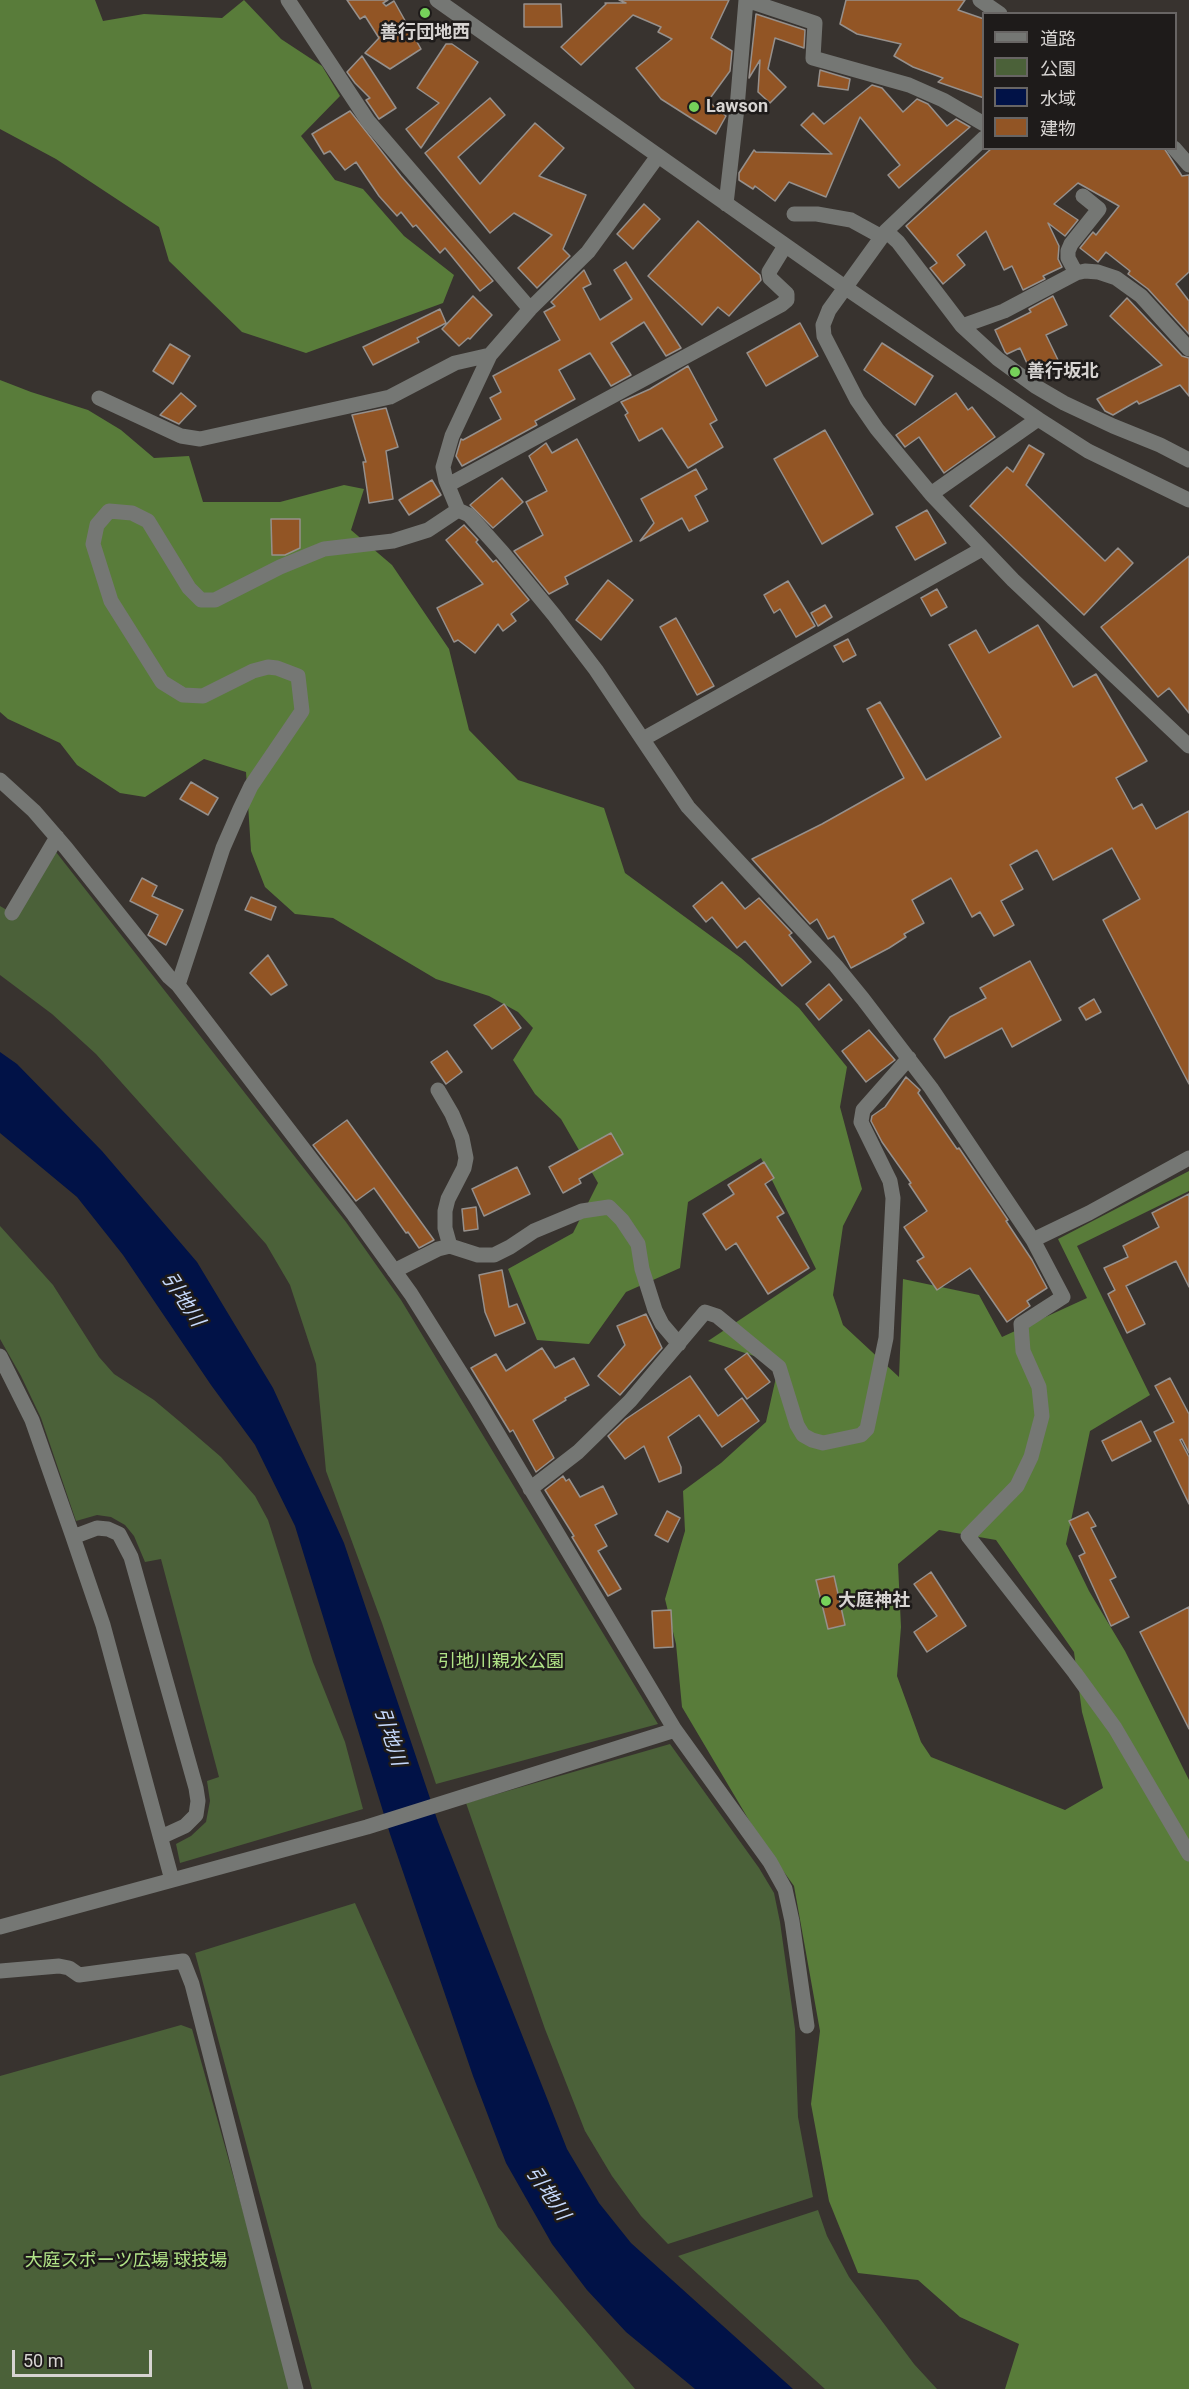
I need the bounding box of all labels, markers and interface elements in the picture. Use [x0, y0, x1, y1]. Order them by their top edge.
marker: 善行団地西 [418, 6, 432, 20]
legend [982, 12, 1177, 150]
place label: 善行団地西 [380, 22, 470, 44]
text: 道路 [1040, 28, 1076, 49]
text: 公園 [1040, 58, 1076, 79]
text: 水域 [1040, 88, 1076, 109]
place label: Lawson [706, 96, 768, 118]
marker: Lawson [687, 100, 701, 114]
text: 建物 [1040, 118, 1076, 139]
place label: 善行坂北 [1027, 361, 1099, 383]
marker: 善行坂北 [1008, 365, 1022, 379]
water label: 引地川 [156, 1268, 208, 1332]
place label: 大庭神社 [838, 1590, 910, 1612]
marker: 大庭神社 [819, 1594, 833, 1608]
park label: 引地川親水公園 [438, 1651, 564, 1673]
water label: 引地川 [368, 1705, 410, 1769]
water label: 引地川 [520, 2162, 574, 2226]
park label: 大庭スポーツ広場 球技場 [25, 2250, 227, 2272]
scale bar [15, 2338, 154, 2376]
text: 50 m [23, 2350, 63, 2371]

